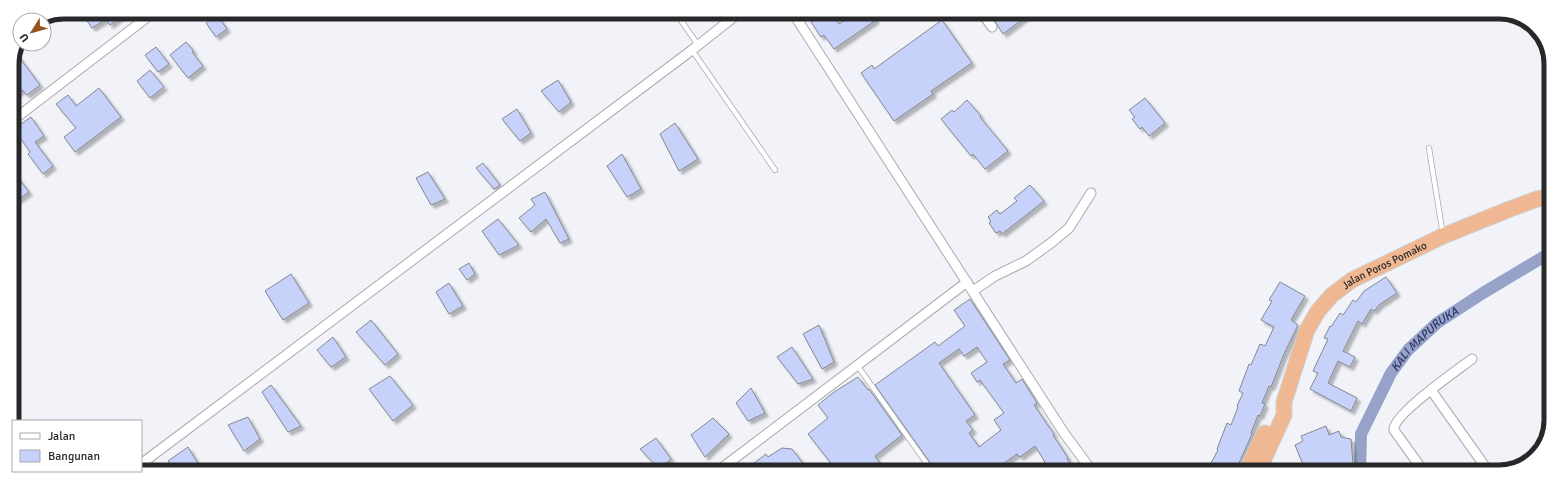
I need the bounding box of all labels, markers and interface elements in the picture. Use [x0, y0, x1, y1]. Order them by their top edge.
north arrow [12, 12, 52, 52]
text: U [17, 31, 32, 45]
street label: Jalan Poros Pomako [1339, 238, 1429, 292]
water label: KALI MAPURUKA [1387, 303, 1462, 374]
legend [12, 420, 142, 472]
text: Jalan [48, 429, 75, 444]
text: Bangunan [48, 449, 100, 464]

